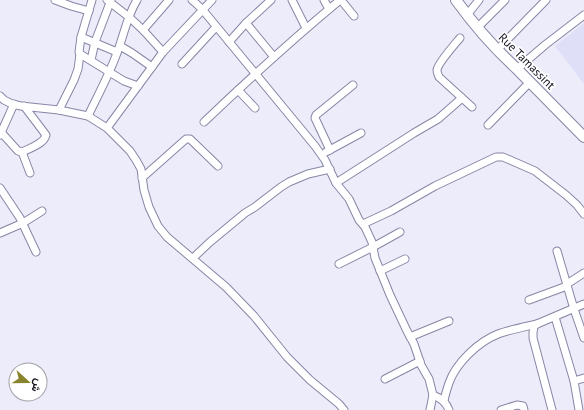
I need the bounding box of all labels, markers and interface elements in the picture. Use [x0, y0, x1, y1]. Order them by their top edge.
street label: Rue Tamassint [496, 30, 558, 92]
north arrow [8, 362, 48, 402]
text: ش [28, 377, 46, 394]

